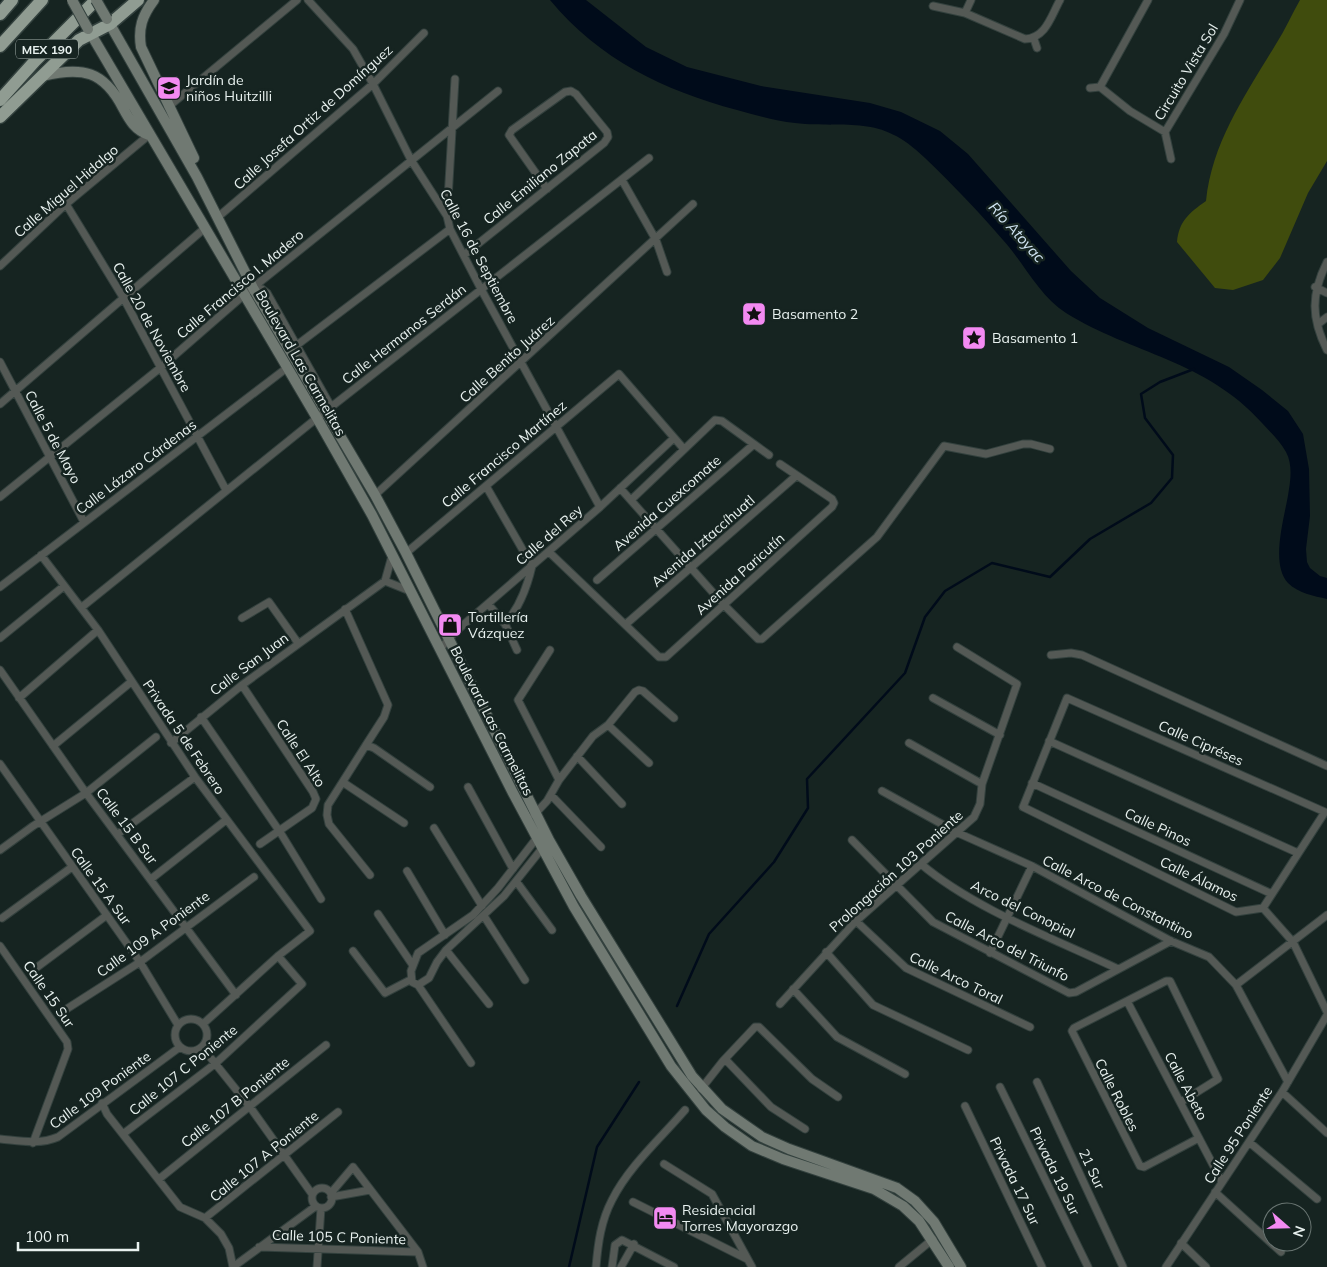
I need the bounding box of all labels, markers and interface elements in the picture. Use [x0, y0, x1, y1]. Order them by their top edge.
street label: Circuito Vista Sol [1150, 20, 1222, 124]
road number: MEX 190 [16, 40, 78, 59]
street label: Calle Josefa Ortiz de Domínguez [230, 41, 396, 193]
place label: Jardín de niños Huitzilli [186, 71, 272, 105]
school or university icon: Jardín de niños Huitzilli [156, 75, 182, 101]
street label: Calle Emiliano Zapata [479, 126, 601, 228]
street label: Calle Miguel Hidalgo [10, 141, 122, 241]
street label: Calle 16 de Septiembre [436, 186, 522, 326]
water label: Río Atoyac [985, 198, 1050, 267]
street label: Calle Francisco I. Madero [173, 226, 307, 342]
street label: Calle 20 de Noviembre [109, 259, 195, 395]
street label: Calle Hermanos Serdán [338, 280, 470, 388]
street label: Boulevard Las Carmelitas [252, 287, 350, 439]
place icon: Basamento 2 [741, 301, 767, 327]
place label: Basamento 2 [772, 305, 858, 323]
street label: Calle Benito Juárez [456, 312, 558, 406]
place icon: Basamento 1 [961, 325, 987, 351]
place label: Basamento 1 [992, 329, 1078, 347]
street label: Calle 5 de Mayo [21, 387, 85, 487]
street label: Calle Francisco Martínez [438, 396, 570, 512]
street label: Calle Lázaro Cárdenas [72, 416, 200, 518]
street label: Avenida Cuexcomate [609, 451, 725, 555]
street label: Avenida Iztaccíhuatl [648, 491, 758, 591]
street label: Calle del Rey [512, 501, 587, 569]
street label: Avenida Paricutín [692, 529, 788, 619]
place label: Tortillería Vázquez [468, 608, 528, 642]
shop icon: Tortillería Vázquez [437, 612, 463, 638]
street label: Calle San Juan [206, 629, 292, 699]
street label: Boulevard Las Carmelitas [446, 643, 538, 799]
street label: Privada 5 de Febrero [139, 676, 229, 798]
street label: Calle El Alto [272, 716, 330, 790]
street label: Calle Cipréses [1156, 716, 1246, 770]
street label: Calle 15 B Sur [92, 784, 162, 869]
street label: Calle Pinos [1122, 804, 1194, 850]
street label: Prolongación 103 Poniente [825, 806, 967, 936]
street label: Calle 15 A Sur [67, 844, 136, 929]
street label: Calle Arco de Constantino [1039, 851, 1197, 943]
street label: Calle Álamos [1157, 852, 1241, 906]
street label: Arco del Conopial [968, 876, 1078, 942]
street label: Calle 109 A Poniente [93, 887, 213, 981]
street label: Calle Arco del Triunfo [942, 907, 1072, 985]
street label: Calle Arco Toral [906, 948, 1006, 1008]
street label: Calle 15 Sur [19, 957, 79, 1032]
street label: Calle 107 C Poniente [125, 1021, 241, 1119]
street label: Calle 109 Poniente [46, 1047, 154, 1133]
street label: Calle Abeto [1160, 1049, 1212, 1123]
street label: Calle 107 B Poniente [177, 1053, 293, 1151]
street label: Calle Robles [1091, 1055, 1143, 1135]
street label: Calle 95 Poniente [1200, 1083, 1276, 1187]
street label: Calle 107 A Poniente [206, 1107, 322, 1205]
street label: Privada 19 Sur [1026, 1124, 1085, 1219]
street label: Privada 17 Sur [986, 1134, 1045, 1229]
street label: 21 Sur [1075, 1146, 1109, 1193]
place label: Residencial Torres Mayorazgo [682, 1201, 798, 1235]
north arrow [1262, 1202, 1312, 1252]
hotel icon: Residencial Torres Mayorazgo [652, 1205, 678, 1231]
scale bar [18, 1220, 138, 1252]
text: N [1289, 1223, 1309, 1239]
street label: Calle 105 C Poniente [272, 1226, 406, 1248]
text: 100 m [25, 1227, 69, 1246]

